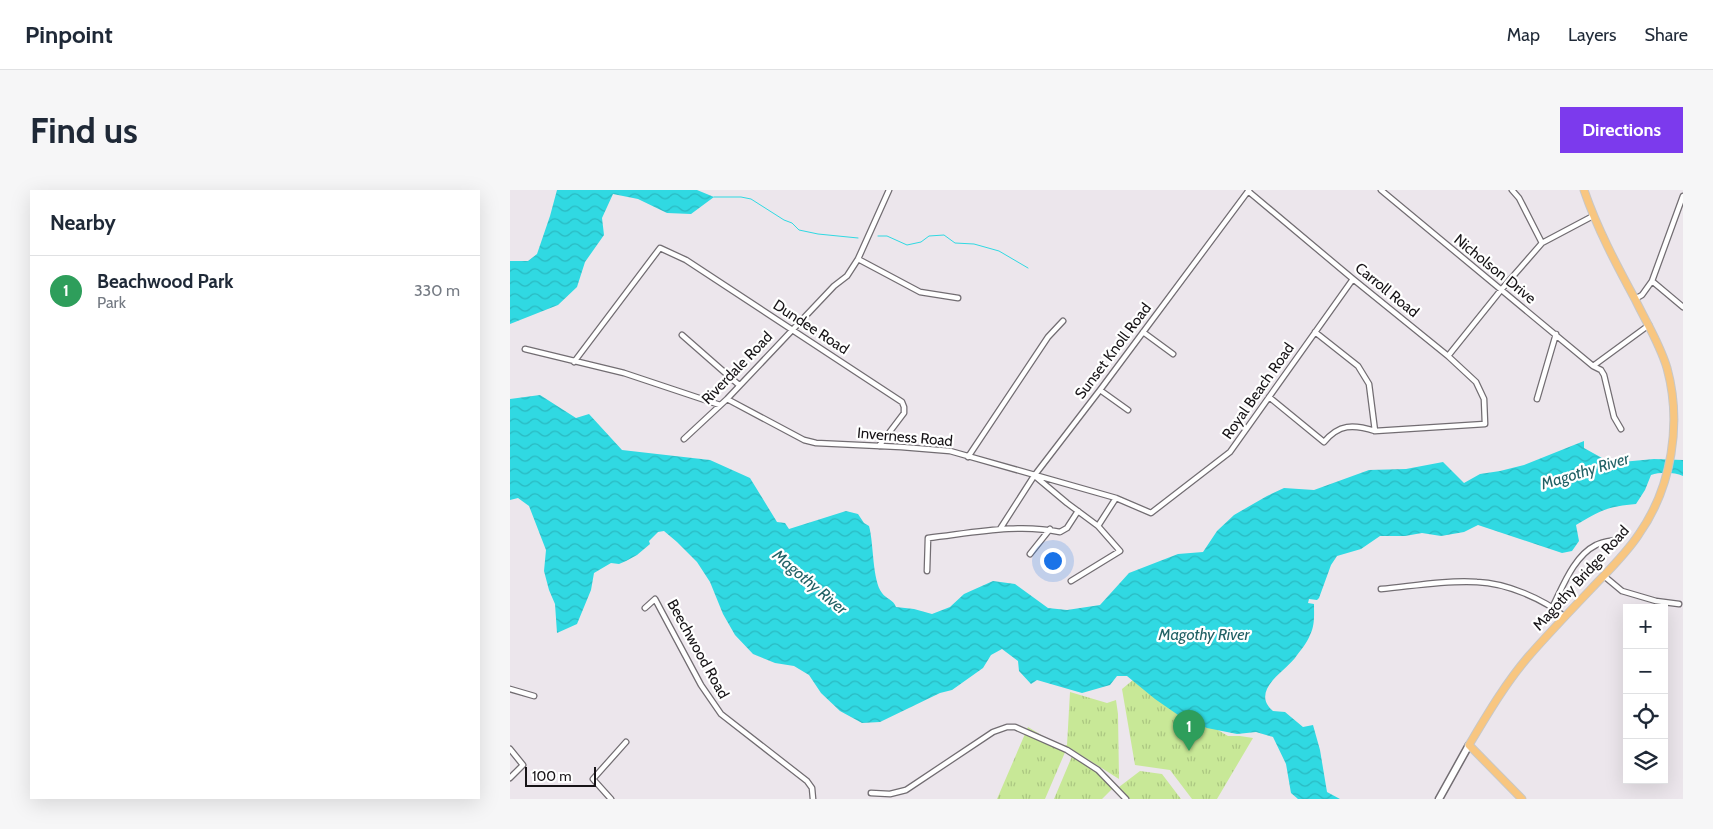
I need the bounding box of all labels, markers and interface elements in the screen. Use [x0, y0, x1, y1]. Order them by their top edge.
text: Pinpoint [25, 20, 113, 49]
text: Map [1507, 24, 1540, 46]
text: Layers [1568, 24, 1617, 46]
text: Share [1645, 24, 1688, 46]
button: Directions [1560, 107, 1683, 153]
text: Find us [30, 109, 138, 152]
text: Nearby [50, 210, 116, 235]
street label: Nicholson Drive [1450, 230, 1540, 308]
street label: Carroll Road [1351, 259, 1423, 321]
text: Beachwood Park [97, 270, 234, 293]
text: 1 [63, 281, 69, 300]
text: 330 m [414, 281, 460, 300]
text: Park [97, 293, 126, 312]
street label: Dundee Road [770, 296, 852, 358]
street label: Sunset Knoll Road [1071, 300, 1155, 402]
street label: Riverdale Road [698, 328, 776, 408]
street label: Royal Beach Road [1218, 339, 1298, 443]
street label: Inverness Road [856, 424, 954, 450]
water label: Magothy River [1538, 448, 1632, 494]
street label: Magothy Bridge Road [1529, 522, 1633, 634]
water label: Magothy River [768, 545, 852, 619]
your location [1040, 548, 1066, 574]
street label: Beechwood Road [663, 596, 733, 702]
map controls [1623, 604, 1668, 784]
button: + [1623, 604, 1668, 649]
water label: Magothy River [1158, 625, 1251, 644]
button: − [1623, 649, 1668, 694]
button: locate [1623, 694, 1668, 739]
pin: 1 [1173, 710, 1205, 751]
button: layers [1623, 739, 1668, 784]
scale bar [525, 764, 596, 787]
text: 100 m [532, 767, 572, 785]

